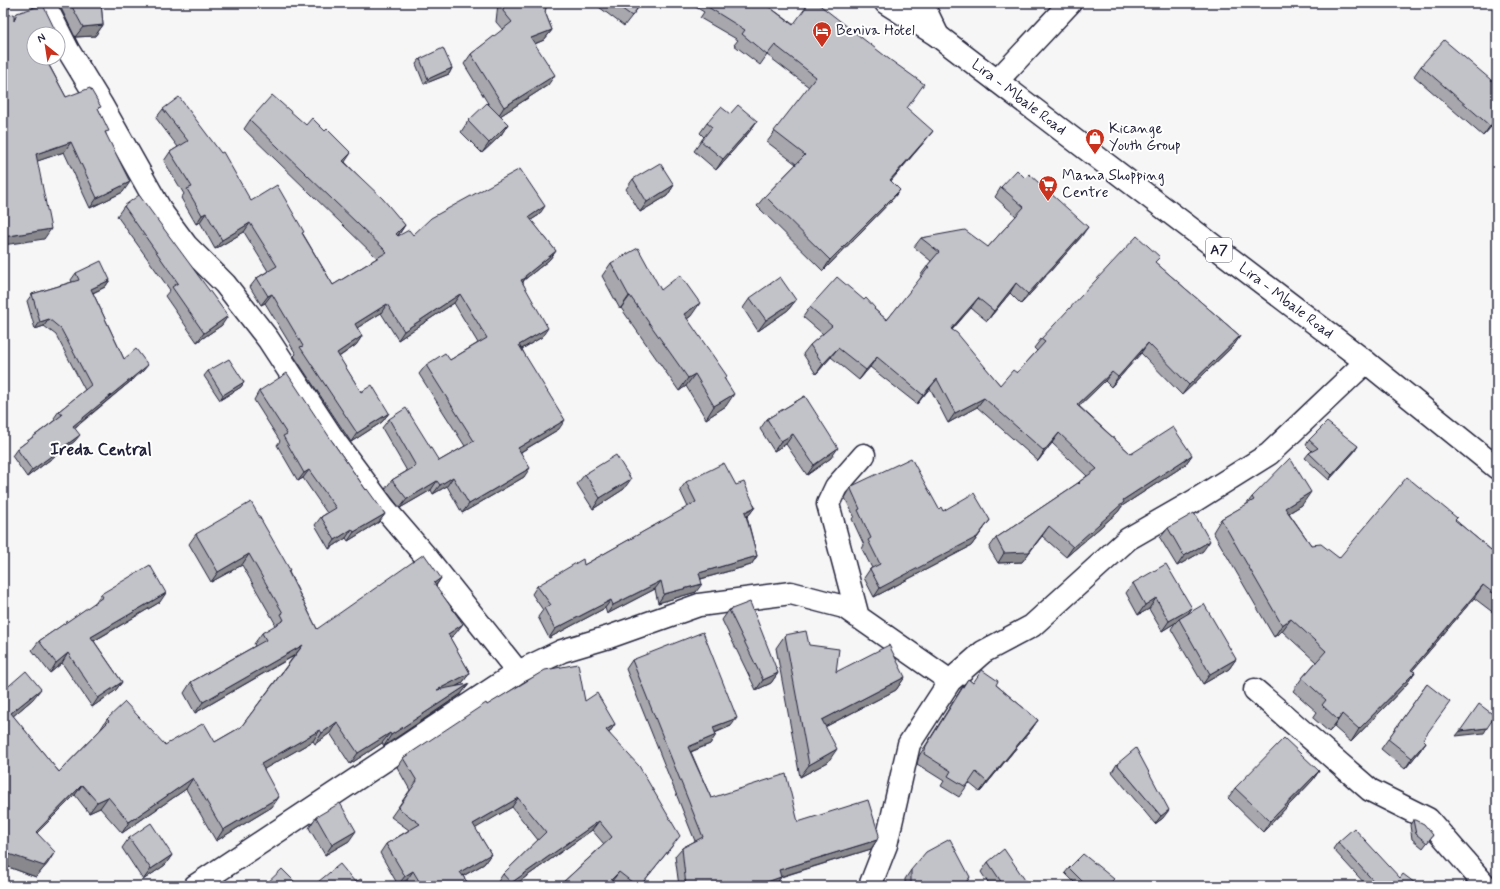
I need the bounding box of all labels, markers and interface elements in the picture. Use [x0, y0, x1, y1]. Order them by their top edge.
hotel icon: Beniva Hotel [811, 20, 833, 48]
place label: Beniva Hotel [836, 21, 915, 41]
north arrow [26, 26, 66, 66]
text: N [35, 30, 48, 46]
street label: Lira - Mbale Road [967, 55, 1070, 140]
place label: Kicange Youth Group [1109, 119, 1181, 156]
shop icon: Kicange Youth Group [1084, 127, 1106, 155]
place label: Mama Shopping Centre [1062, 166, 1164, 203]
supermarket icon: Mama Shopping Centre [1037, 174, 1059, 202]
road number: A7 [1206, 238, 1232, 262]
street label: Lira - Mbale Road [1234, 258, 1338, 344]
district label: Ireda Central [50, 439, 152, 461]

